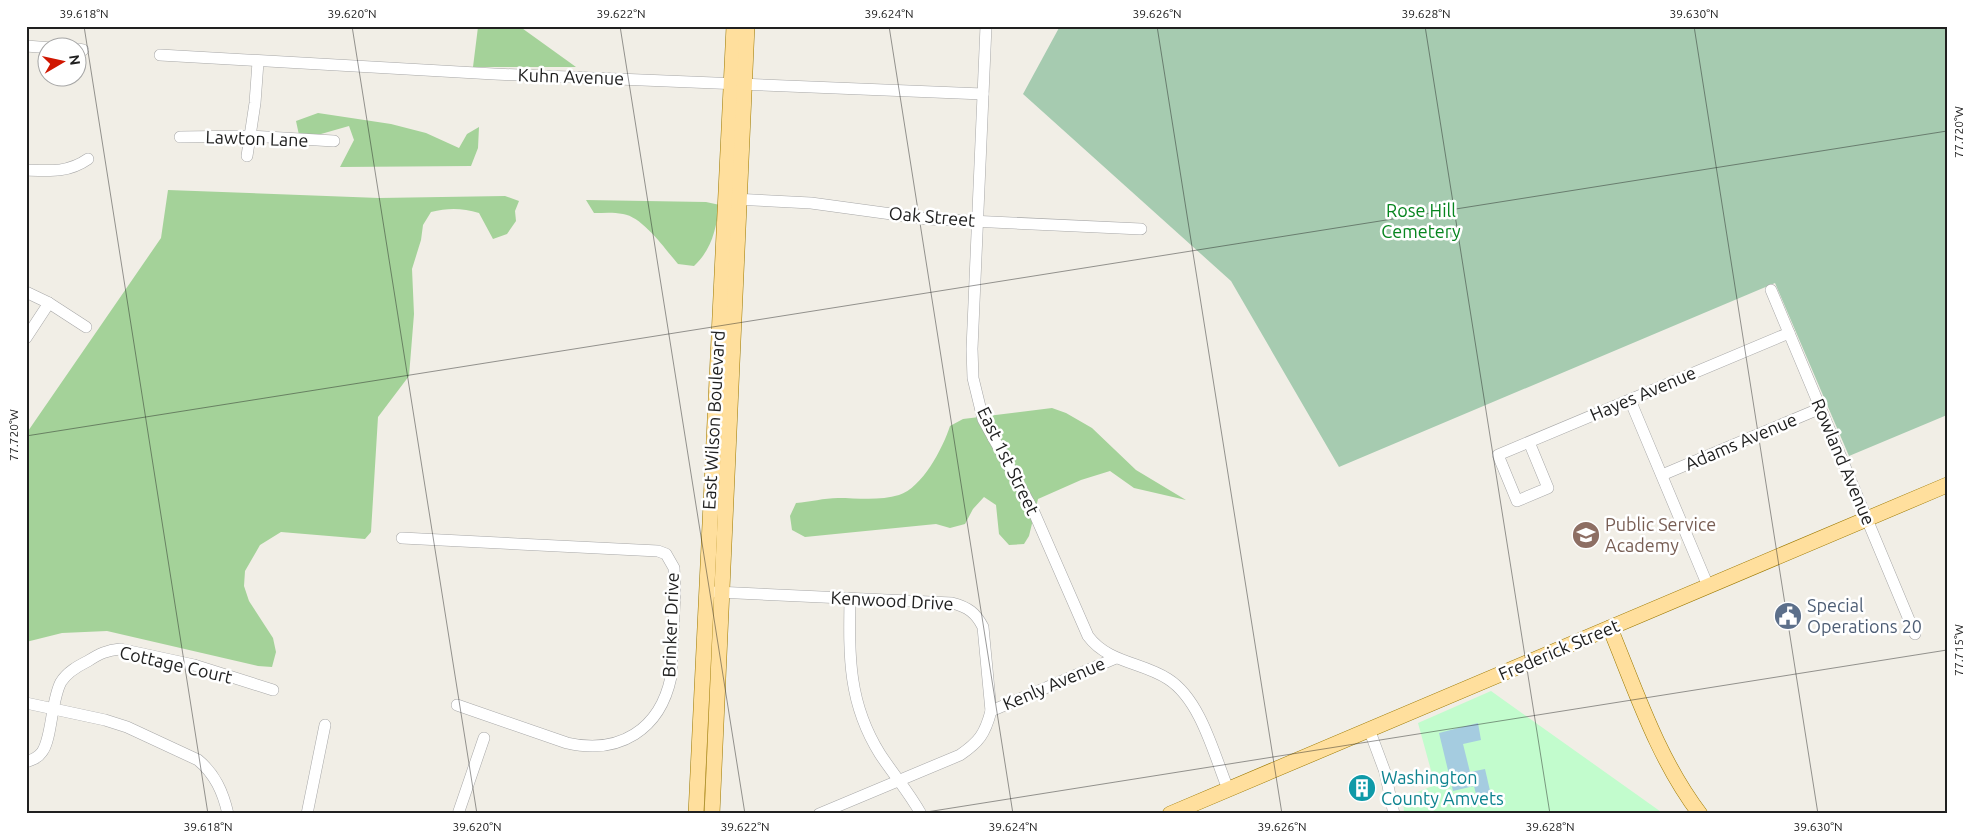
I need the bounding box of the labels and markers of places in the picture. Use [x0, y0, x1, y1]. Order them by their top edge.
place label: Public Service Academy [1605, 514, 1716, 555]
school or university icon: Public Service Academy [1571, 520, 1601, 550]
place label: Special Operations 20 [1807, 595, 1922, 636]
public building icon: Special Operations 20 [1773, 601, 1803, 631]
place label: Washington County Amvets [1381, 767, 1504, 808]
building icon: Washington County Amvets [1347, 773, 1377, 803]

